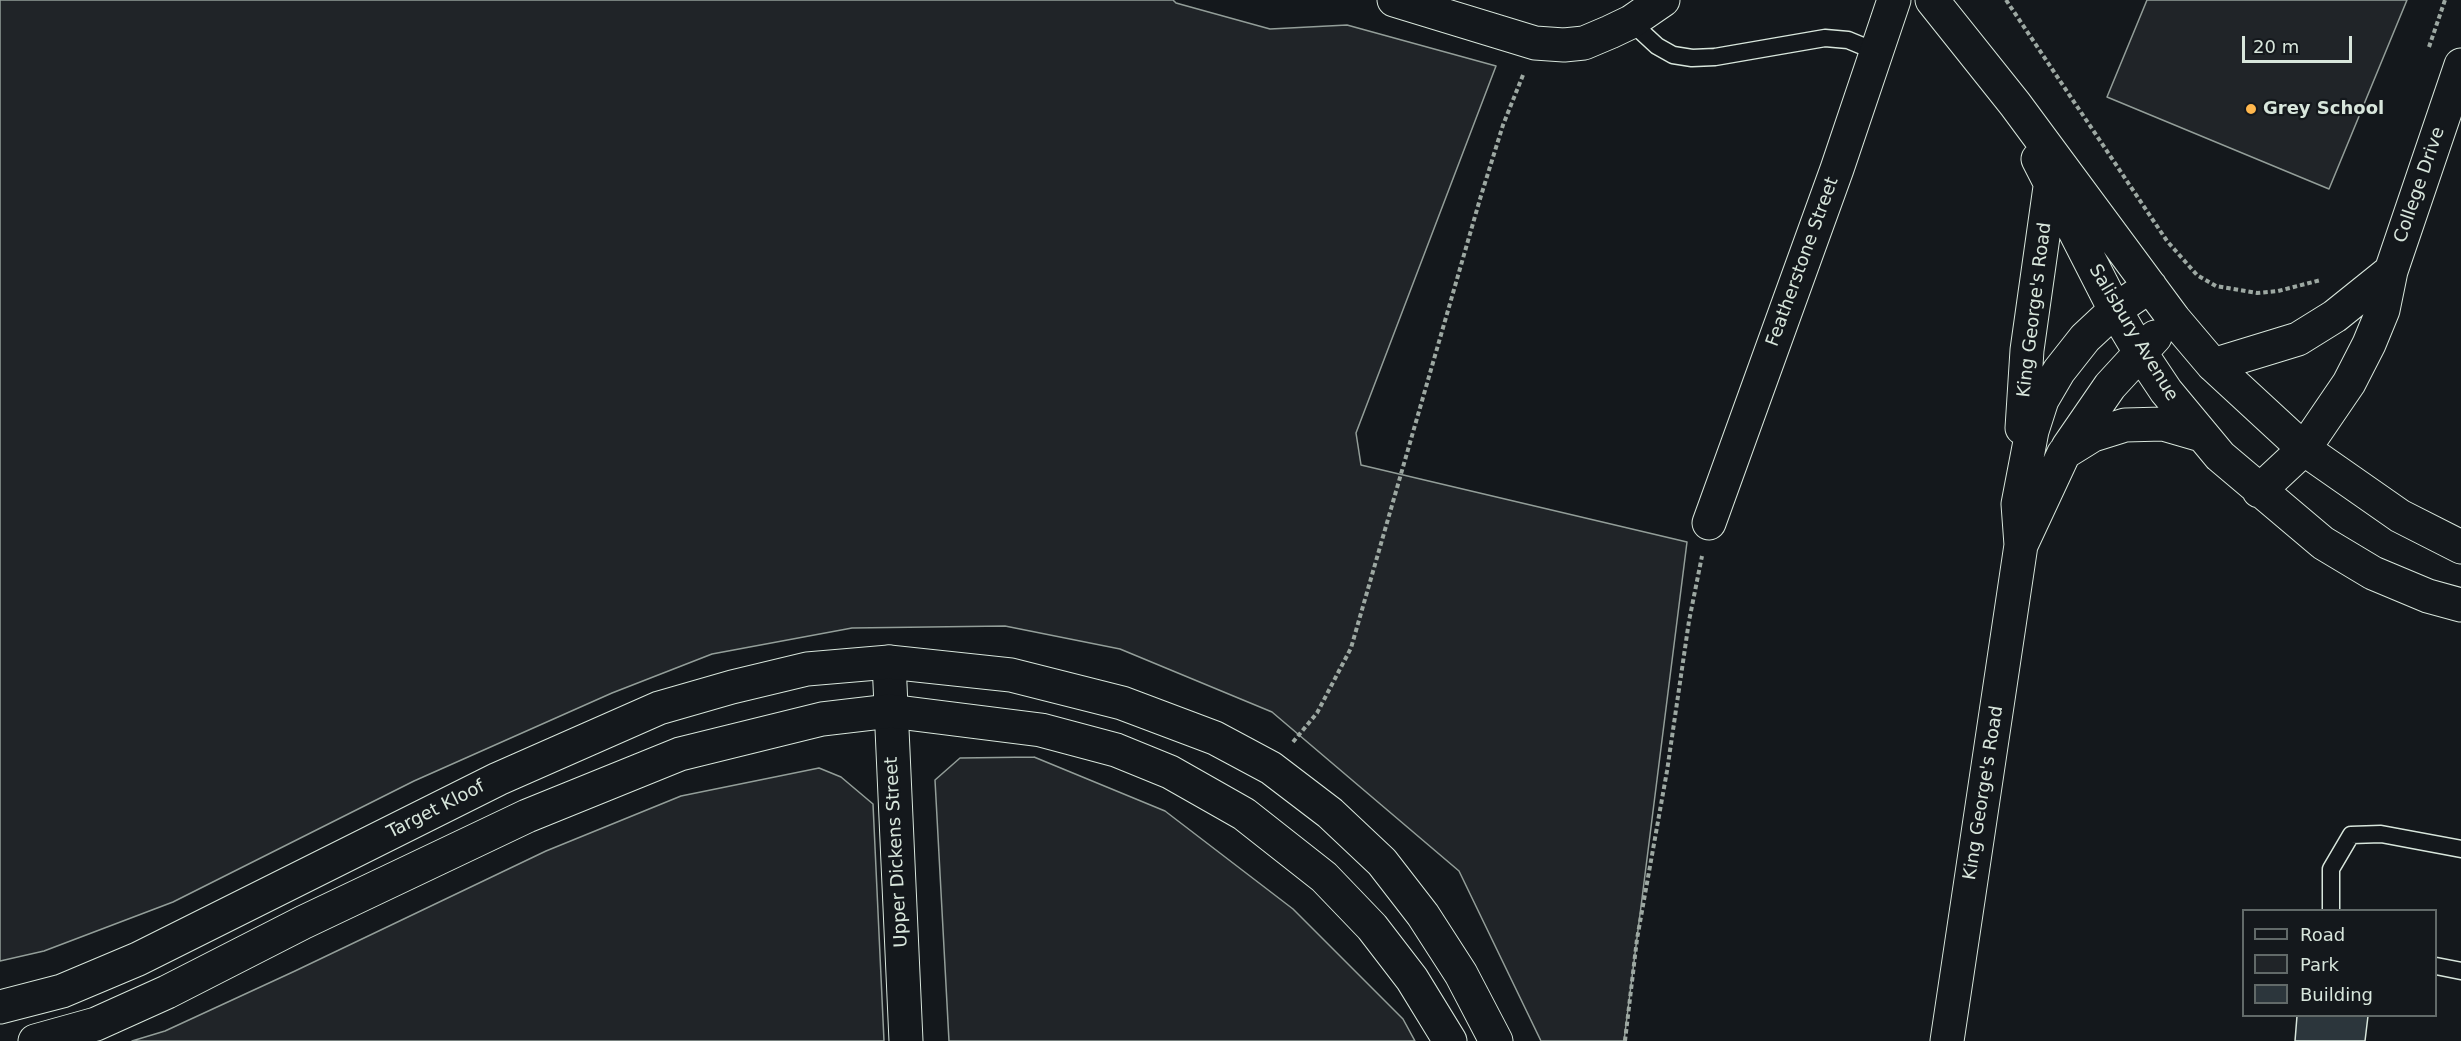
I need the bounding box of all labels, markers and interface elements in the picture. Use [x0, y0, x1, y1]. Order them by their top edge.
scale bar [2245, 24, 2354, 62]
text: 20 m [2253, 36, 2299, 57]
place label: Grey School [2263, 98, 2384, 120]
marker: Grey School [2244, 102, 2258, 116]
street label: College Drive [2390, 124, 2450, 246]
street label: Featherstone Street [1762, 174, 1844, 350]
street label: King George's Road [2014, 221, 2056, 399]
street label: Salisbury Avenue [2084, 261, 2182, 405]
street label: King George's Road [1960, 704, 2008, 882]
street label: Upper Dickens Street [881, 756, 913, 948]
street label: Target Kloof [384, 776, 488, 844]
legend [2242, 909, 2437, 1017]
text: Road [2300, 924, 2345, 945]
text: Park [2300, 954, 2339, 975]
text: Building [2300, 984, 2373, 1005]

